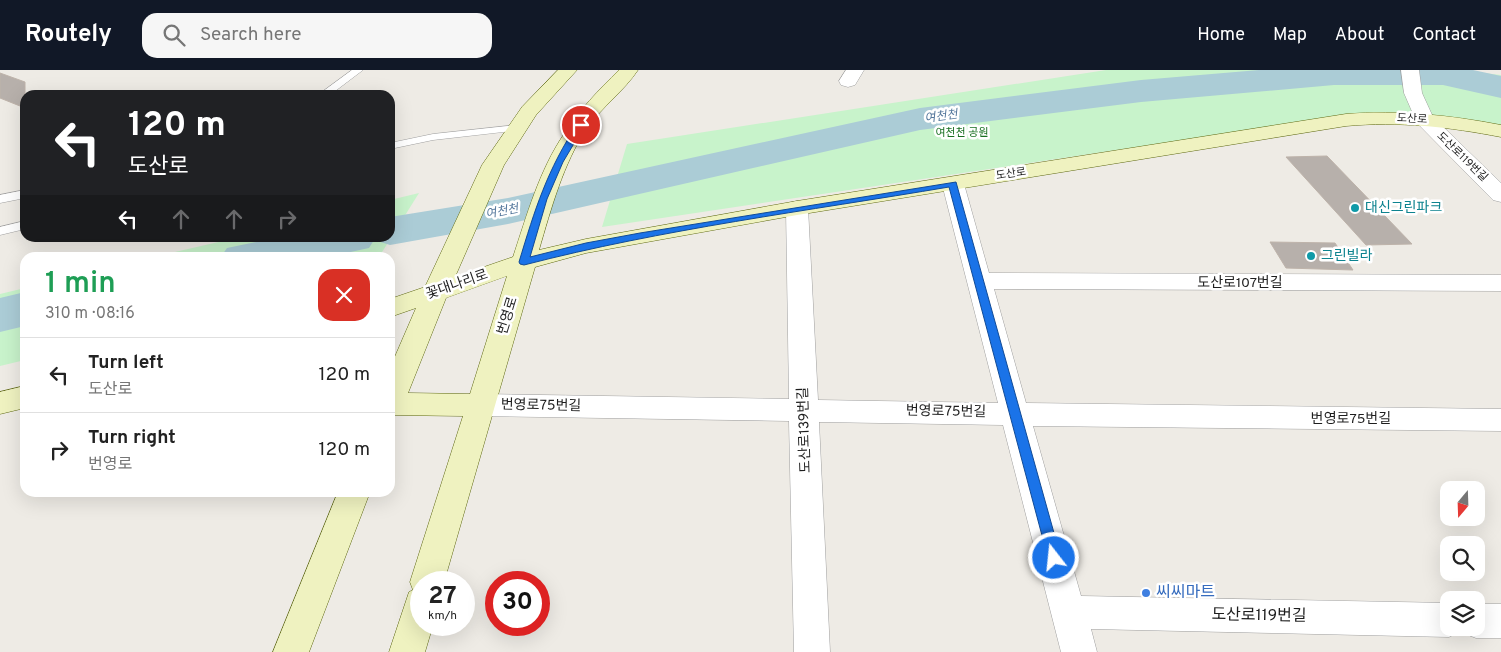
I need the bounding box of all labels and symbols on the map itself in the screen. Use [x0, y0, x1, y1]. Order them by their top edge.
pin [560, 104, 602, 146]
water label: 여천천 [923, 107, 960, 127]
street label: 도산로 [1396, 111, 1428, 127]
park label: 여천천 공원 [935, 126, 989, 140]
street label: 도산로119번길 [1434, 129, 1490, 185]
street label: 도산로 [995, 165, 1027, 183]
place label: 대신그린파크 [1365, 200, 1442, 217]
water label: 여천천 [484, 201, 522, 223]
marker: 대신그린파크 [1349, 202, 1361, 214]
place label: 그린빌라 [1321, 248, 1373, 265]
marker: 그린빌라 [1305, 250, 1317, 262]
street label: 꽃대나리로 [424, 266, 490, 304]
street label: 도산로107번길 [1197, 275, 1283, 292]
street label: 번영로 [494, 295, 522, 337]
street label: 도산로139번길 [795, 387, 815, 473]
street label: 번영로75번길 [501, 397, 581, 415]
street label: 번영로75번길 [906, 403, 986, 421]
street label: 번영로75번길 [1311, 411, 1391, 428]
north arrow [1440, 481, 1485, 526]
position arrow [1027, 531, 1079, 583]
speed limit sign: 30 [485, 571, 550, 636]
place label: 씨씨마트 [1156, 583, 1215, 603]
marker: 씨씨마트 [1140, 587, 1152, 599]
street label: 도산로119번길 [1211, 605, 1307, 627]

